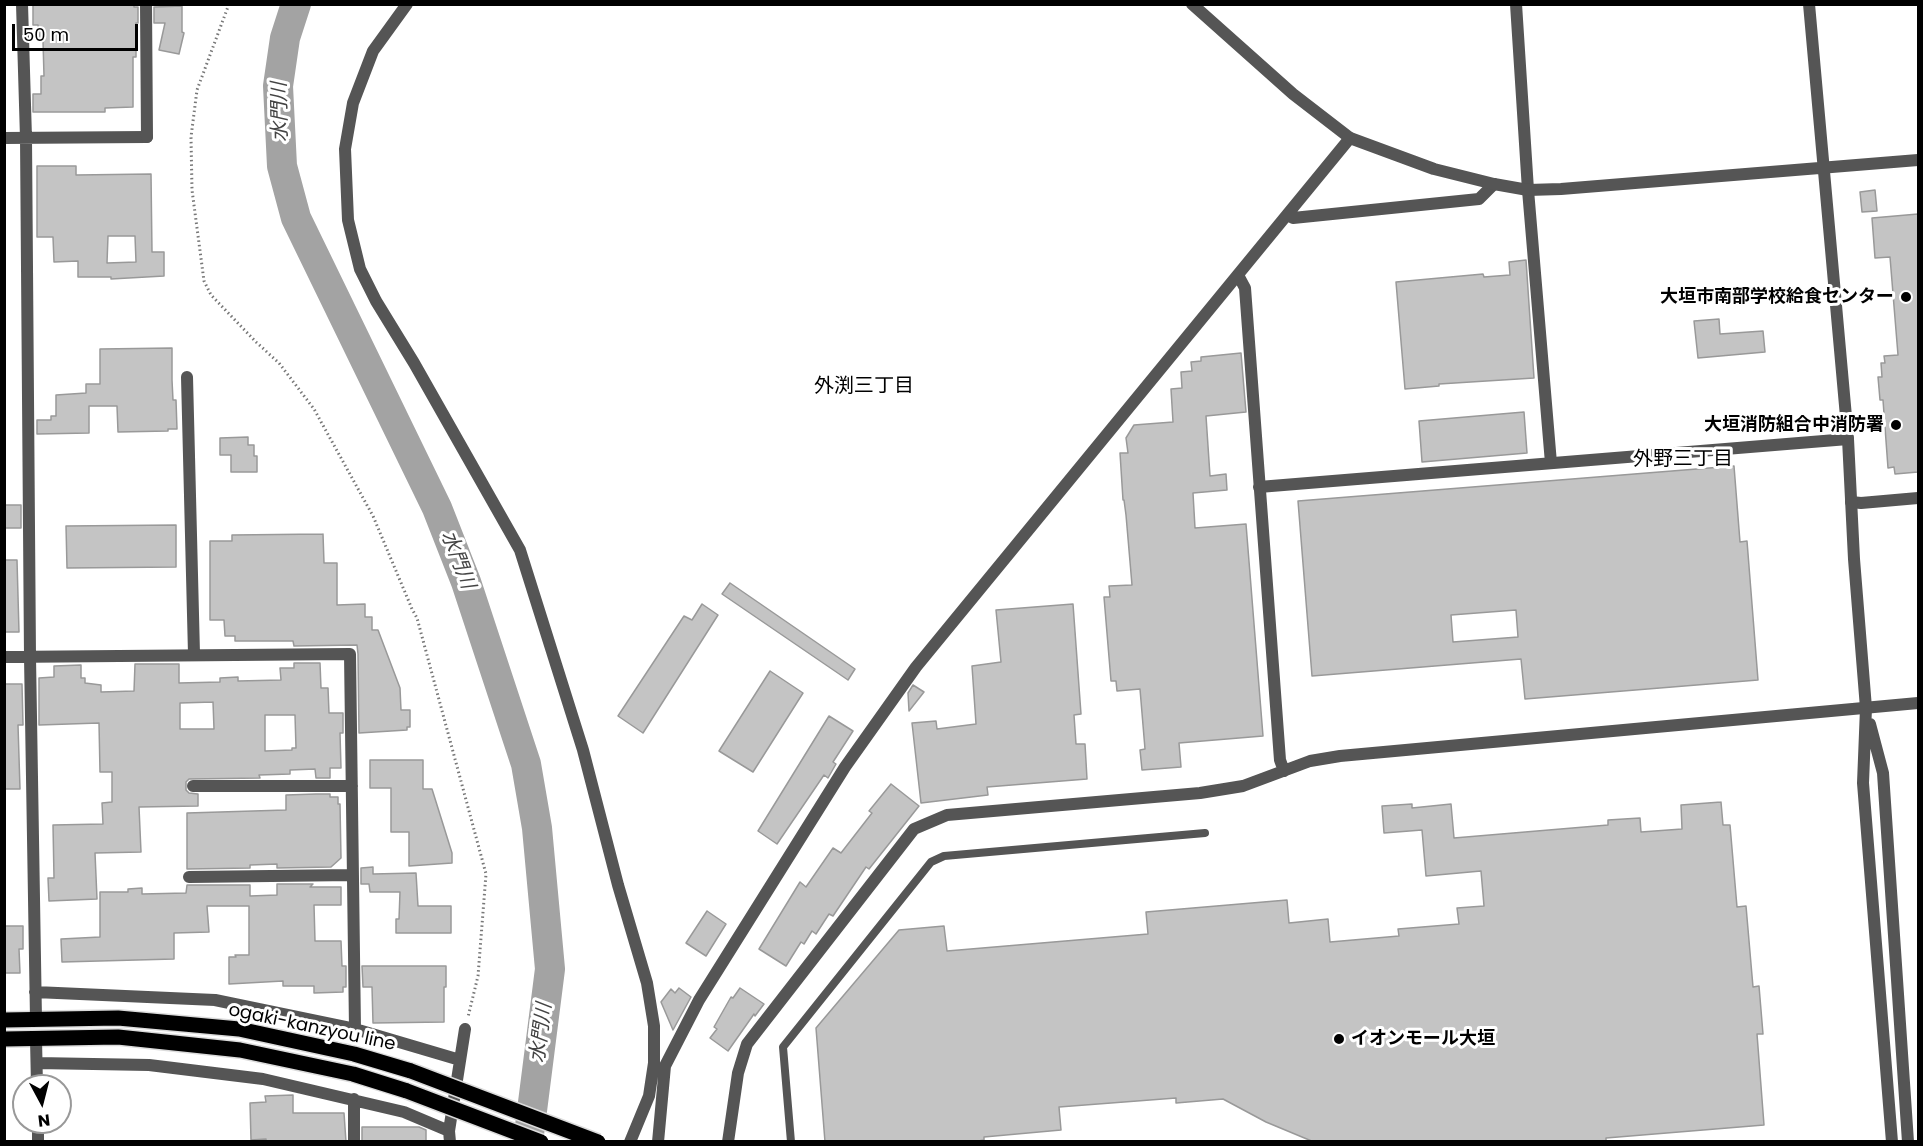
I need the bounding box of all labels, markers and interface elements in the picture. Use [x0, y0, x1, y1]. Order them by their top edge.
scale bar [15, 12, 141, 50]
text: 50 m [23, 22, 69, 47]
water label: 水門川 [268, 82, 294, 142]
place label: 大垣市南部学校給食センター [1660, 286, 1894, 308]
marker: 大垣市南部学校給食センター [1899, 290, 1913, 304]
district label: 外渕三丁目 [814, 375, 914, 399]
place label: 大垣消防組合中消防署 [1704, 414, 1884, 436]
marker: 大垣消防組合中消防署 [1889, 418, 1903, 432]
district label: 外野三丁目 [1633, 448, 1733, 472]
water label: 水門川 [435, 528, 479, 592]
street label: ogaki-kanzyou line [227, 1000, 397, 1056]
water label: 水門川 [526, 1002, 558, 1064]
place label: イオンモール大垣 [1351, 1028, 1495, 1050]
marker: イオンモール大垣 [1332, 1032, 1346, 1046]
north arrow [12, 1074, 72, 1134]
text: N [37, 1108, 51, 1133]

